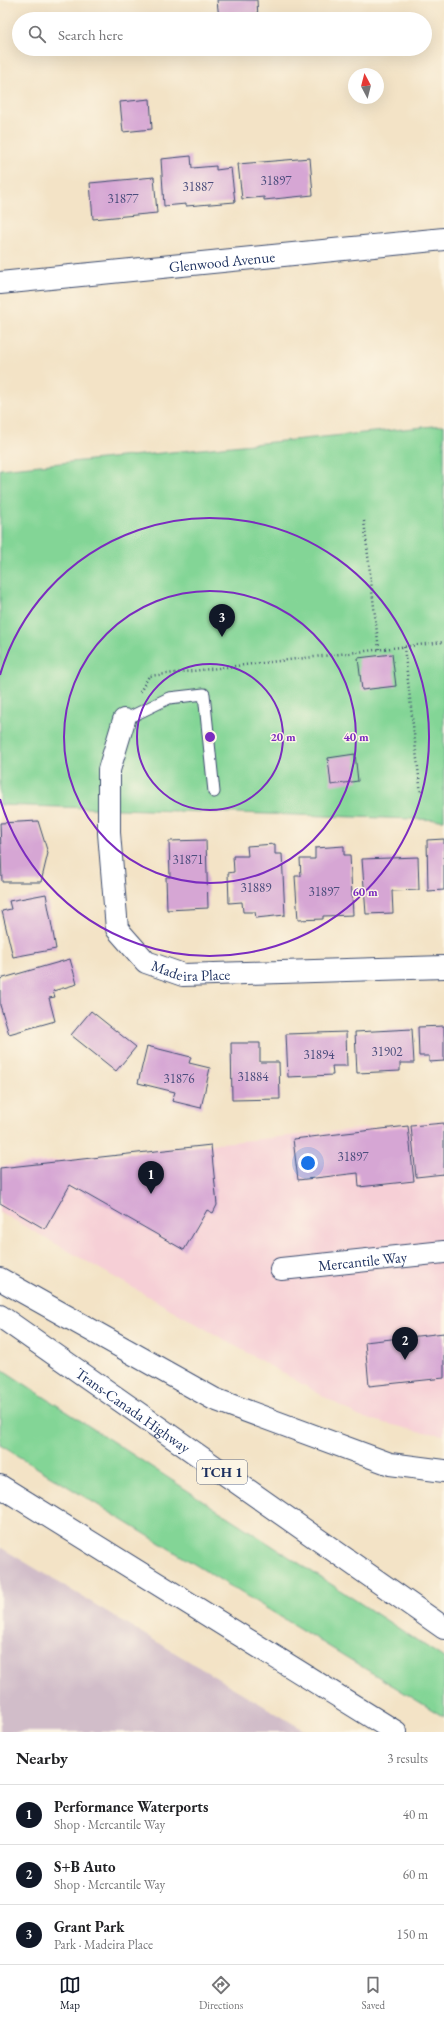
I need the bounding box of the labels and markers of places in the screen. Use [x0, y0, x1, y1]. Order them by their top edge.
pin: 3 [209, 604, 235, 637]
centre of rings [203, 730, 217, 744]
pin: 1 [138, 1161, 164, 1194]
pin: 2 [392, 1327, 418, 1360]

